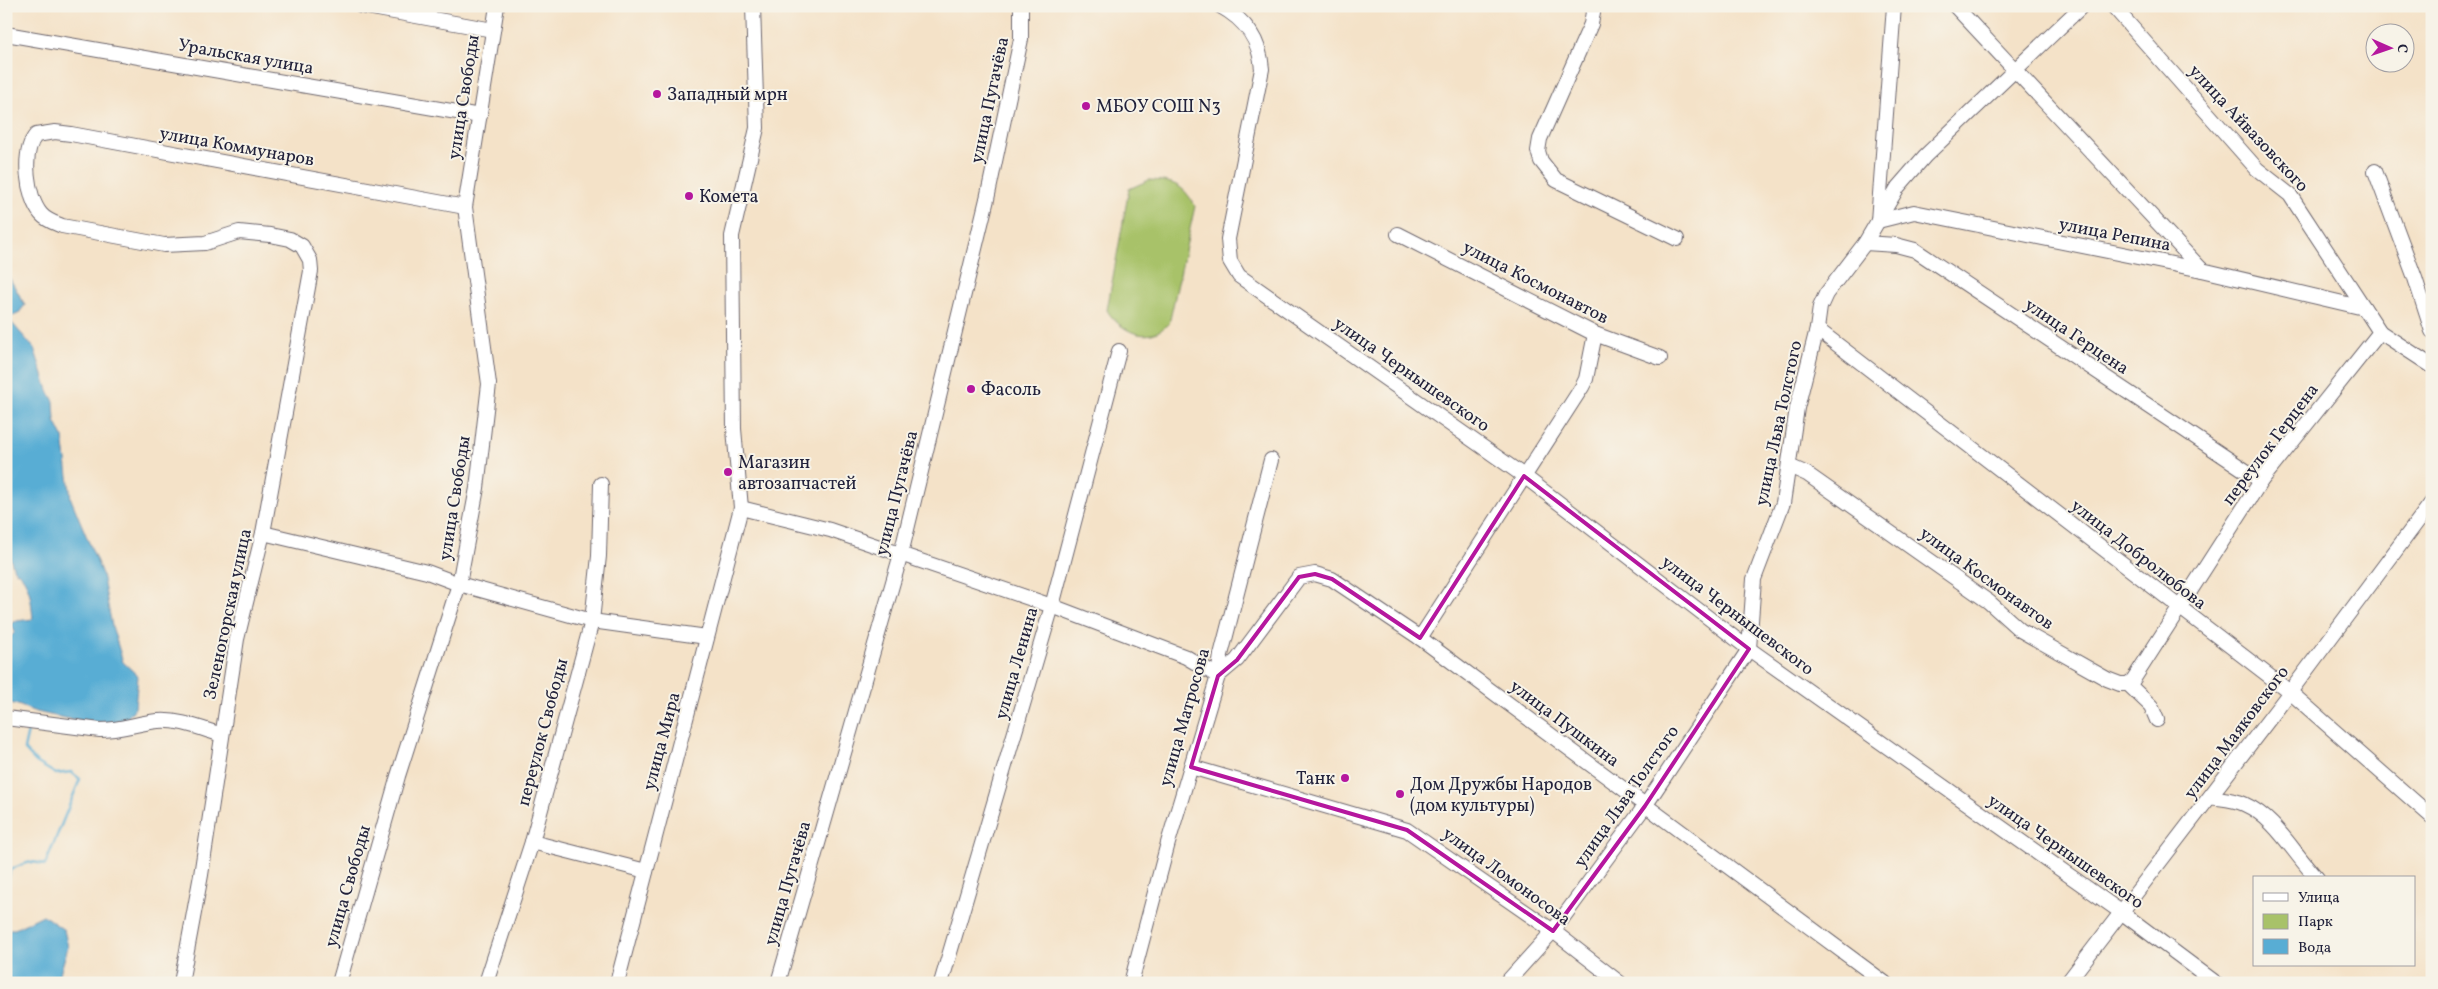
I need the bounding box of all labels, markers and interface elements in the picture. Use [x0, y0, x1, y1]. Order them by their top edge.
north arrow [2366, 22, 2416, 72]
street label: Уральская улица [176, 33, 316, 82]
street label: улица Свободы [442, 33, 487, 161]
street label: улица Пугачёва [965, 35, 1016, 166]
text: С [2392, 44, 2411, 53]
street label: улица Айвазовского [2182, 60, 2314, 198]
place label: Западный мрн [667, 83, 788, 108]
marker: Западный мрн [651, 88, 663, 100]
place label: МБОУ СОШ N3 [1096, 95, 1221, 120]
marker: МБОУ СОШ N3 [1080, 100, 1092, 112]
street label: улица Коммунаров [157, 122, 316, 173]
place label: Комета [699, 185, 759, 210]
marker: Комета [683, 190, 695, 202]
street label: улица Репина [2057, 212, 2173, 259]
street label: улица Космонавтов [1458, 236, 1613, 331]
street label: улица Герцена [2019, 293, 2133, 381]
street label: улица Чернышевского [1328, 312, 1494, 439]
street label: улица Льва Толстого [1750, 338, 1809, 508]
place label: Фасоль [981, 378, 1041, 403]
street label: переулок Герцена [2217, 379, 2325, 511]
marker: Фасоль [965, 383, 977, 395]
street label: улица Пугачёва [870, 428, 925, 559]
street label: улица Свободы [433, 434, 478, 562]
place label: Магазин автозапчастей [738, 451, 857, 497]
marker: Магазин автозапчастей [722, 466, 734, 478]
street label: улица Добролюбова [2065, 494, 2211, 616]
street label: улица Космонавтов [1914, 522, 2059, 637]
street label: Зеленогорская улица [198, 526, 259, 702]
street label: улица Чернышевского [1655, 550, 1819, 682]
street label: улица Ленина [989, 604, 1045, 723]
street label: улица Матросова [1154, 645, 1217, 790]
street label: переулок Свободы [512, 656, 575, 809]
street label: улица Маяковского [2179, 661, 2296, 805]
street label: улица Пушкина [1504, 675, 1624, 774]
street label: улица Мира [637, 689, 688, 793]
street label: улица Льва Толстого [1569, 721, 1686, 873]
place label: Танк [1296, 767, 1335, 792]
marker: Танк [1339, 772, 1351, 784]
place label: Дом Дружбы Народов (дом культуры) [1410, 773, 1592, 819]
marker: Дом Дружбы Народов (дом культуры) [1394, 788, 1406, 800]
street label: улица Чернышевского [1982, 789, 2148, 916]
street label: улица Пугачёва [759, 818, 818, 949]
street label: улица Свободы [319, 822, 378, 951]
street label: улица Ломоносова [1437, 822, 1576, 932]
legend [2253, 876, 2416, 966]
text: Улица [2298, 888, 2340, 909]
text: Парк [2298, 912, 2333, 933]
text: Вода [2298, 938, 2331, 959]

